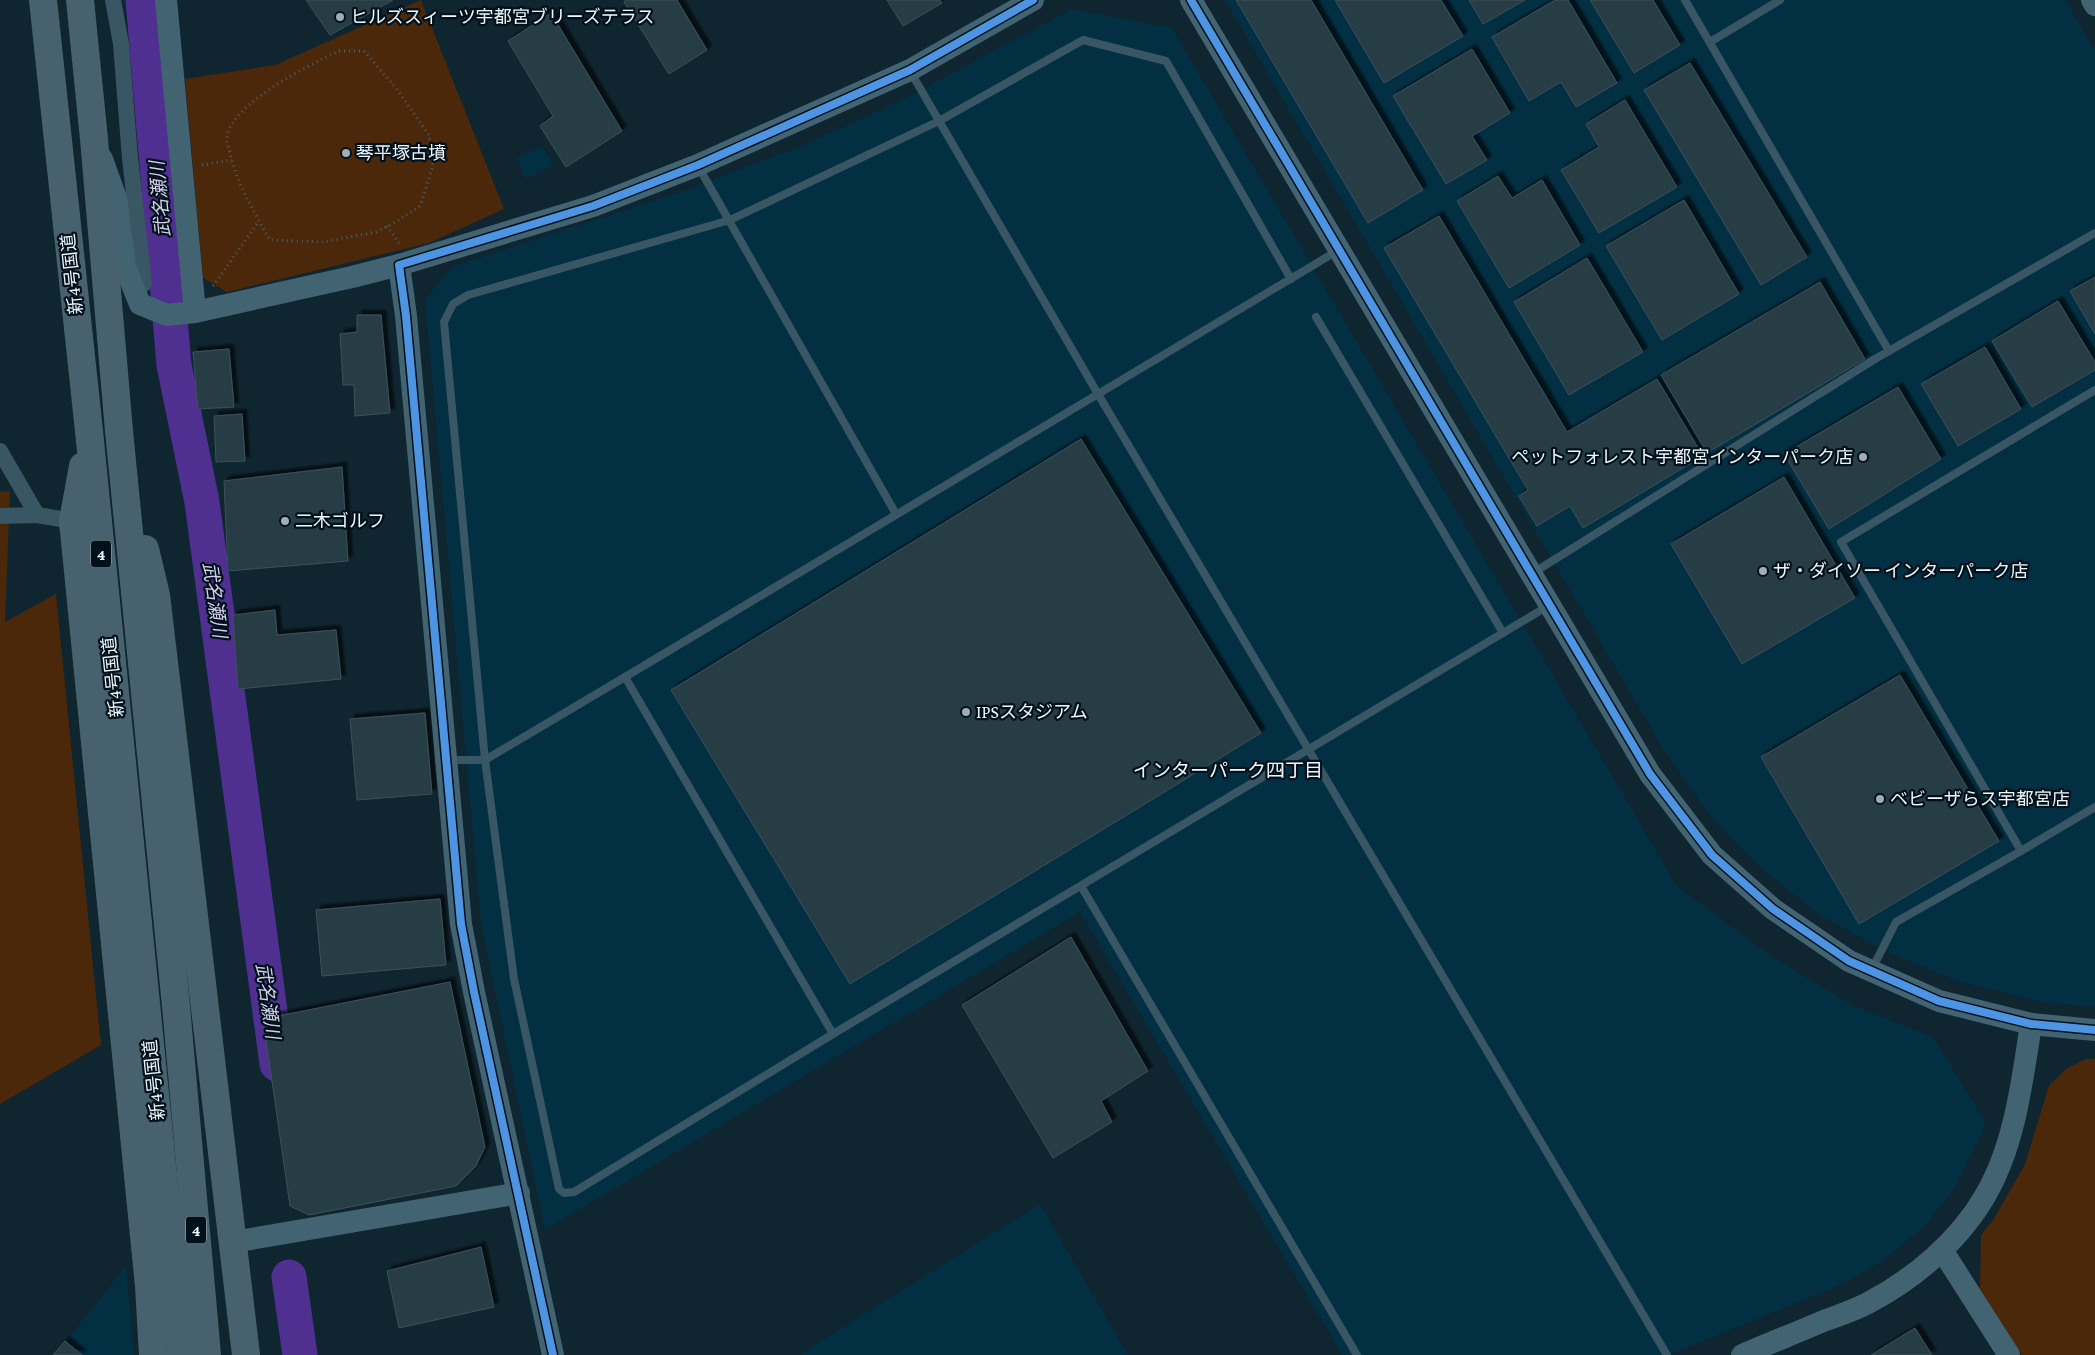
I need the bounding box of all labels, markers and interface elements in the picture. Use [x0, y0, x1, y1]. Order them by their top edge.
place label: ヒルズスィーツ宇都宮ブリーズテラス [350, 7, 654, 27]
marker: ヒルズスィーツ宇都宮ブリーズテラス [334, 11, 346, 23]
place label: 琴平塚古墳 [356, 143, 446, 163]
marker: 琴平塚古墳 [340, 147, 352, 159]
water label: 武名瀬川 [146, 158, 174, 238]
street label: 新4号国道 [58, 233, 86, 315]
place label: ペットフォレスト宇都宮インターパーク店 [1511, 447, 1853, 467]
marker: ペットフォレスト宇都宮インターパーク店 [1857, 451, 1869, 463]
place label: 二木ゴルフ [295, 511, 385, 531]
marker: 二木ゴルフ [279, 515, 291, 527]
road number: 4 [91, 540, 111, 568]
water label: 武名瀬川 [199, 561, 231, 641]
place label: ザ・ダイソー インターパーク店 [1773, 561, 2028, 581]
marker: ザ・ダイソー インターパーク店 [1757, 565, 1769, 577]
street label: 新4号国道 [99, 636, 127, 718]
place label: IPSスタジアム [976, 702, 1088, 722]
marker: IPSスタジアム [960, 706, 972, 718]
district label: インターパーク四丁目 [1133, 760, 1323, 781]
place label: ベビーザらス宇都宮店 [1890, 789, 2070, 809]
marker: ベビーザらス宇都宮店 [1874, 793, 1886, 805]
water label: 武名瀬川 [252, 962, 284, 1042]
street label: 新4号国道 [140, 1039, 168, 1121]
road number: 4 [186, 1216, 206, 1244]

